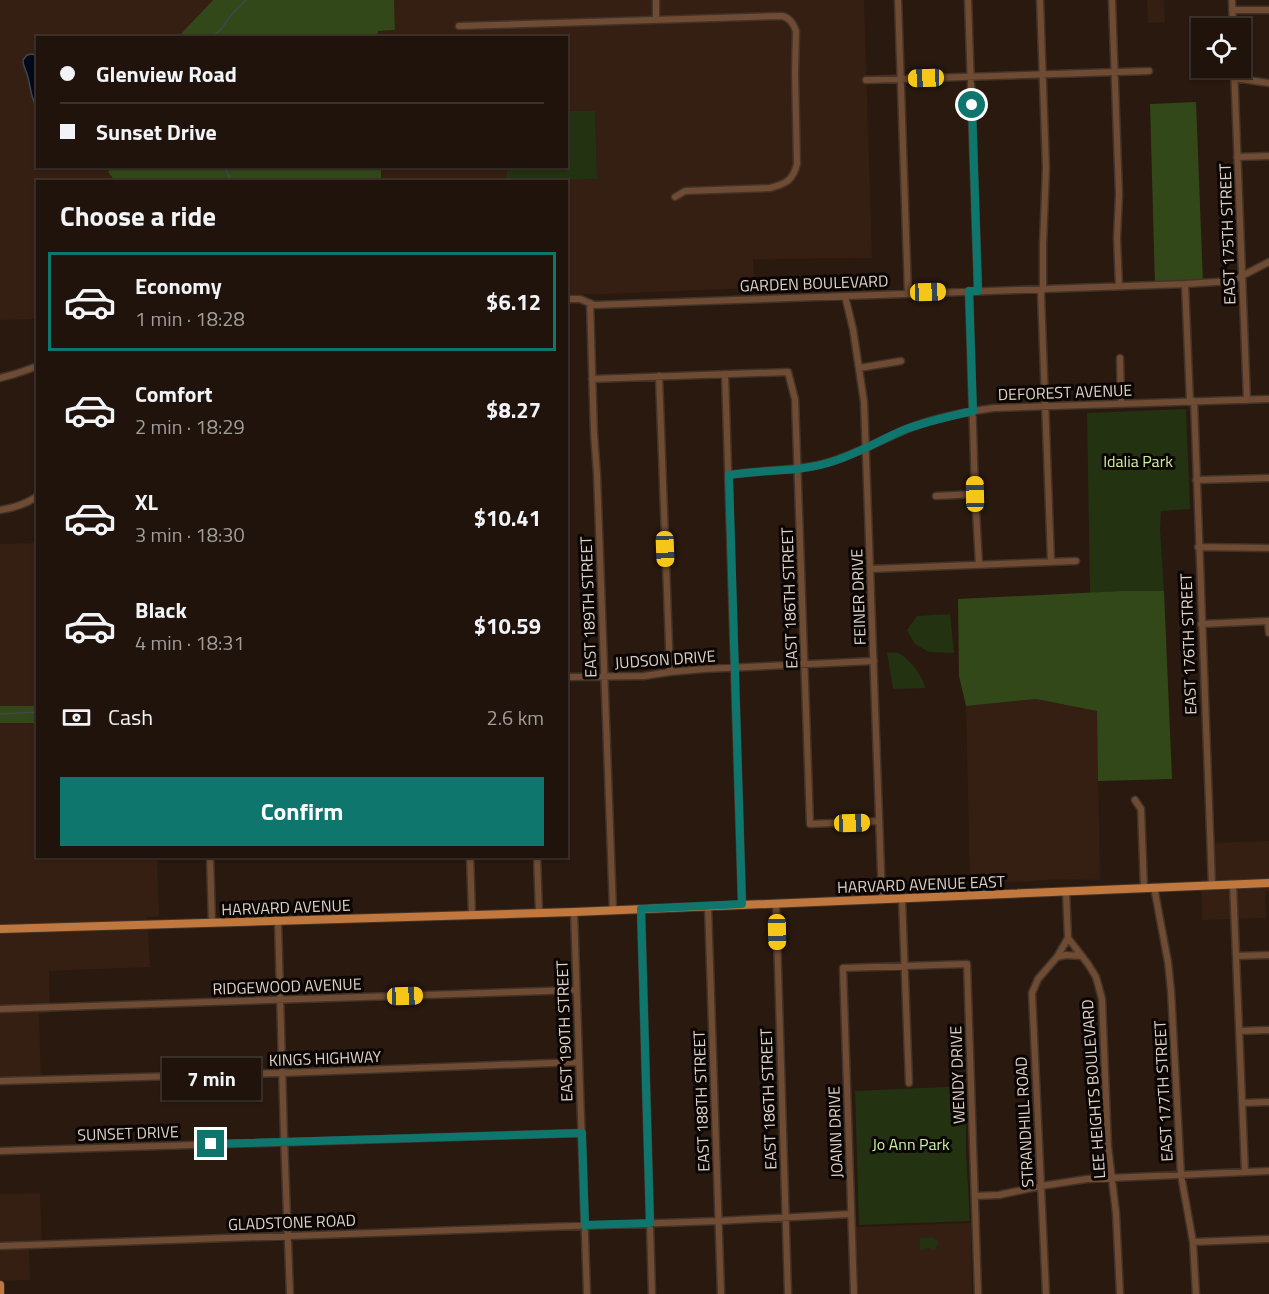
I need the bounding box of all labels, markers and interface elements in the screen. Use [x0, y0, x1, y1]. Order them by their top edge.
map controls [1191, 18, 1251, 78]
button: locate [1191, 18, 1251, 78]
text: Glenview Road [96, 57, 237, 91]
car [908, 68, 944, 88]
route start [958, 91, 985, 118]
text: Sunset Drive [96, 115, 217, 149]
street label: EAST 175TH STREET [1213, 162, 1241, 305]
text: Choose a ride [60, 195, 216, 236]
street label: GARDEN BOULEVARD [739, 268, 889, 298]
text: Economy [135, 269, 222, 303]
icon: car [63, 275, 117, 329]
car [910, 282, 946, 302]
text: $6.12 [486, 285, 541, 319]
text: 1 min · 18:28 [135, 303, 245, 334]
text: Comfort [135, 377, 213, 411]
street label: DEFOREST AVENUE [997, 378, 1133, 406]
icon: car [63, 383, 117, 437]
text: $8.27 [486, 393, 541, 427]
text: 2 min · 18:29 [135, 411, 245, 442]
park label: Idalia Park [1103, 449, 1173, 473]
car [966, 476, 984, 512]
text: XL [135, 485, 158, 519]
icon: car [63, 491, 117, 545]
text: $10.41 [474, 501, 541, 535]
text: 3 min · 18:30 [135, 519, 245, 550]
street label: EAST 186TH STREET [775, 526, 803, 669]
car [655, 531, 675, 567]
street label: EAST 189TH STREET [574, 535, 602, 678]
street label: FEINER DRIVE [844, 548, 872, 646]
street label: EAST 176TH STREET [1174, 572, 1202, 715]
text: Black [135, 593, 187, 627]
icon: car [63, 599, 117, 653]
text: $10.59 [474, 609, 541, 643]
text: 4 min · 18:31 [135, 627, 245, 658]
street label: JUDSON DRIVE [614, 643, 716, 674]
text: Cash [108, 700, 153, 734]
icon: cash [60, 701, 93, 734]
text: 2.6 km [487, 702, 544, 733]
button: Confirm [60, 777, 544, 846]
car [834, 813, 870, 833]
street label: HARVARD AVENUE EAST [837, 869, 1006, 899]
street label: HARVARD AVENUE [221, 893, 351, 921]
car [768, 914, 786, 950]
street label: EAST 190TH STREET [550, 959, 578, 1102]
street label: RIDGEWOOD AVENUE [212, 971, 362, 1001]
car [387, 986, 423, 1006]
street label: LEE HEIGHTS BOULEVARD [1075, 999, 1111, 1179]
street label: EAST 177TH STREET [1147, 1019, 1179, 1162]
street label: WENDY DRIVE [943, 1025, 971, 1124]
street label: EAST 186TH STREET [754, 1027, 782, 1170]
street label: EAST 188TH STREET [687, 1029, 715, 1172]
street label: KINGS HIGHWAY [268, 1044, 382, 1072]
street label: STRANDHILL ROAD [1009, 1056, 1039, 1188]
callout: 7 min [162, 1057, 260, 1099]
text: 7 min [187, 1063, 236, 1094]
street label: JOANN DRIVE [821, 1085, 849, 1178]
street label: SUNSET DRIVE [77, 1119, 179, 1147]
route end [197, 1130, 224, 1157]
park label: Jo Ann Park [872, 1132, 950, 1156]
street label: GLADSTONE ROAD [228, 1208, 356, 1236]

